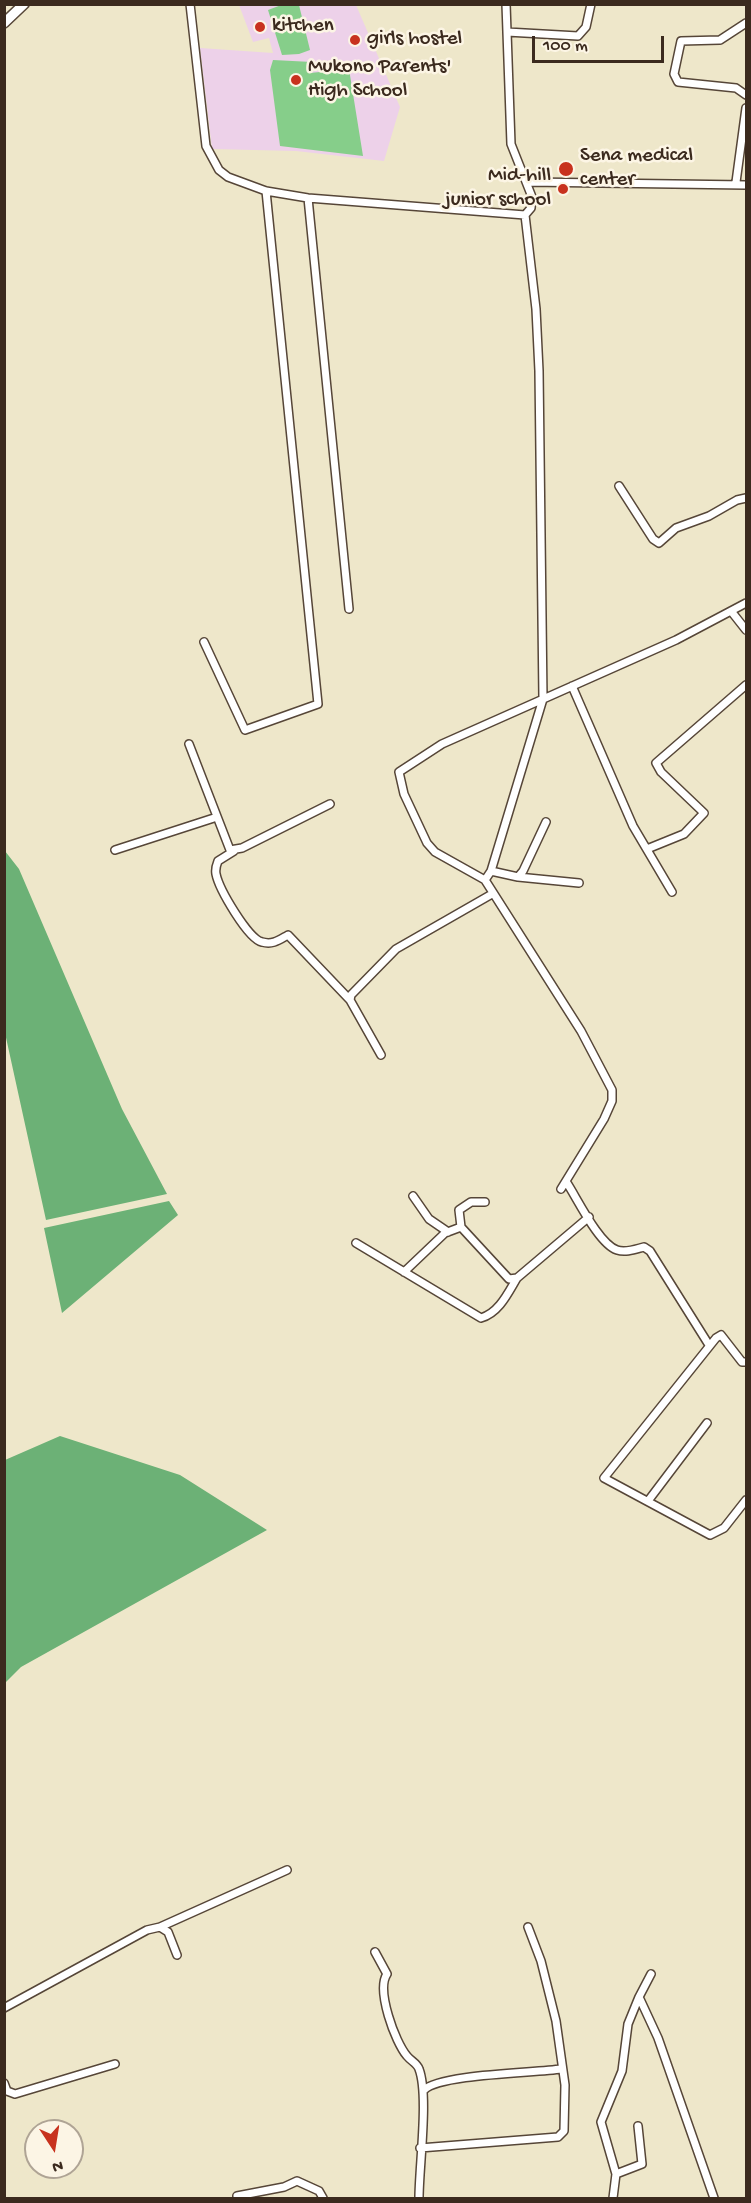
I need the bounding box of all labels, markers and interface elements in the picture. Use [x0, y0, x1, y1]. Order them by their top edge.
place label: kitchen [272, 14, 334, 40]
marker: kitchen [253, 20, 267, 34]
scale bar [535, 24, 667, 62]
place label: girls hostel [367, 27, 462, 53]
marker: girls hostel [348, 33, 362, 47]
text: 100 m [543, 36, 588, 57]
place label: Mukono Parents' High School [308, 55, 452, 105]
marker: Mukono Parents' High School [289, 73, 303, 87]
place label: Sena medical center [580, 144, 693, 194]
marker: Sena medical center [557, 160, 575, 178]
place label: Mid-hill junior school [445, 164, 551, 214]
marker: Mid-hill junior school [556, 182, 570, 196]
north arrow [24, 2119, 84, 2179]
text: N [50, 2155, 65, 2176]

